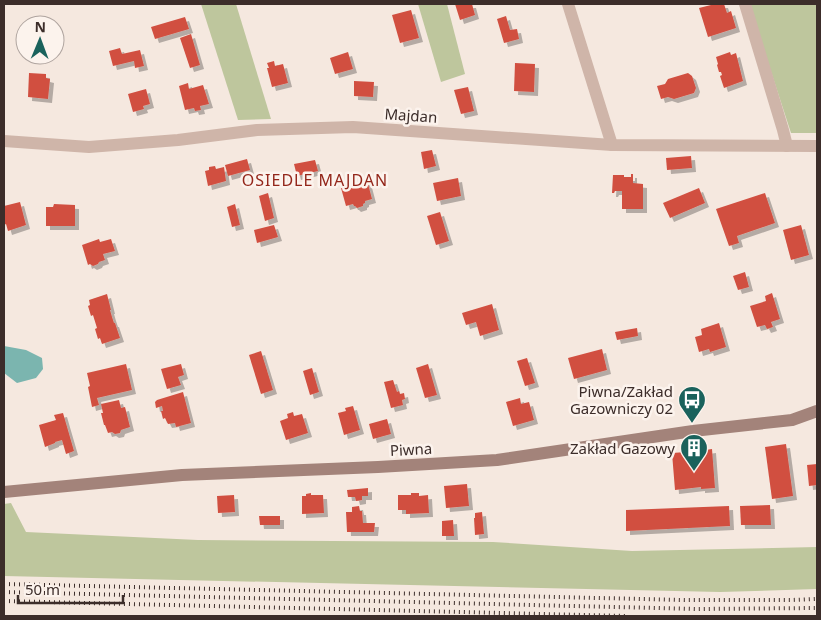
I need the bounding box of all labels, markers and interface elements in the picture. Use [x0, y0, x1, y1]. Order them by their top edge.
north arrow [15, 15, 65, 65]
text: N [34, 17, 46, 36]
street label: Majdan [384, 103, 438, 127]
district label: OSIEDLE MAJDAN [242, 169, 388, 191]
place label: Piwna/Zakład Gazowniczy 02 [570, 381, 673, 418]
bus stop icon: Piwna/Zakład Gazowniczy 02 [677, 385, 707, 424]
building icon: Zakład Gazowy [679, 433, 709, 472]
street label: Piwna [389, 438, 433, 460]
place label: Zakład Gazowy [570, 438, 675, 458]
scale bar [18, 572, 122, 604]
text: 50 m [25, 579, 60, 599]

